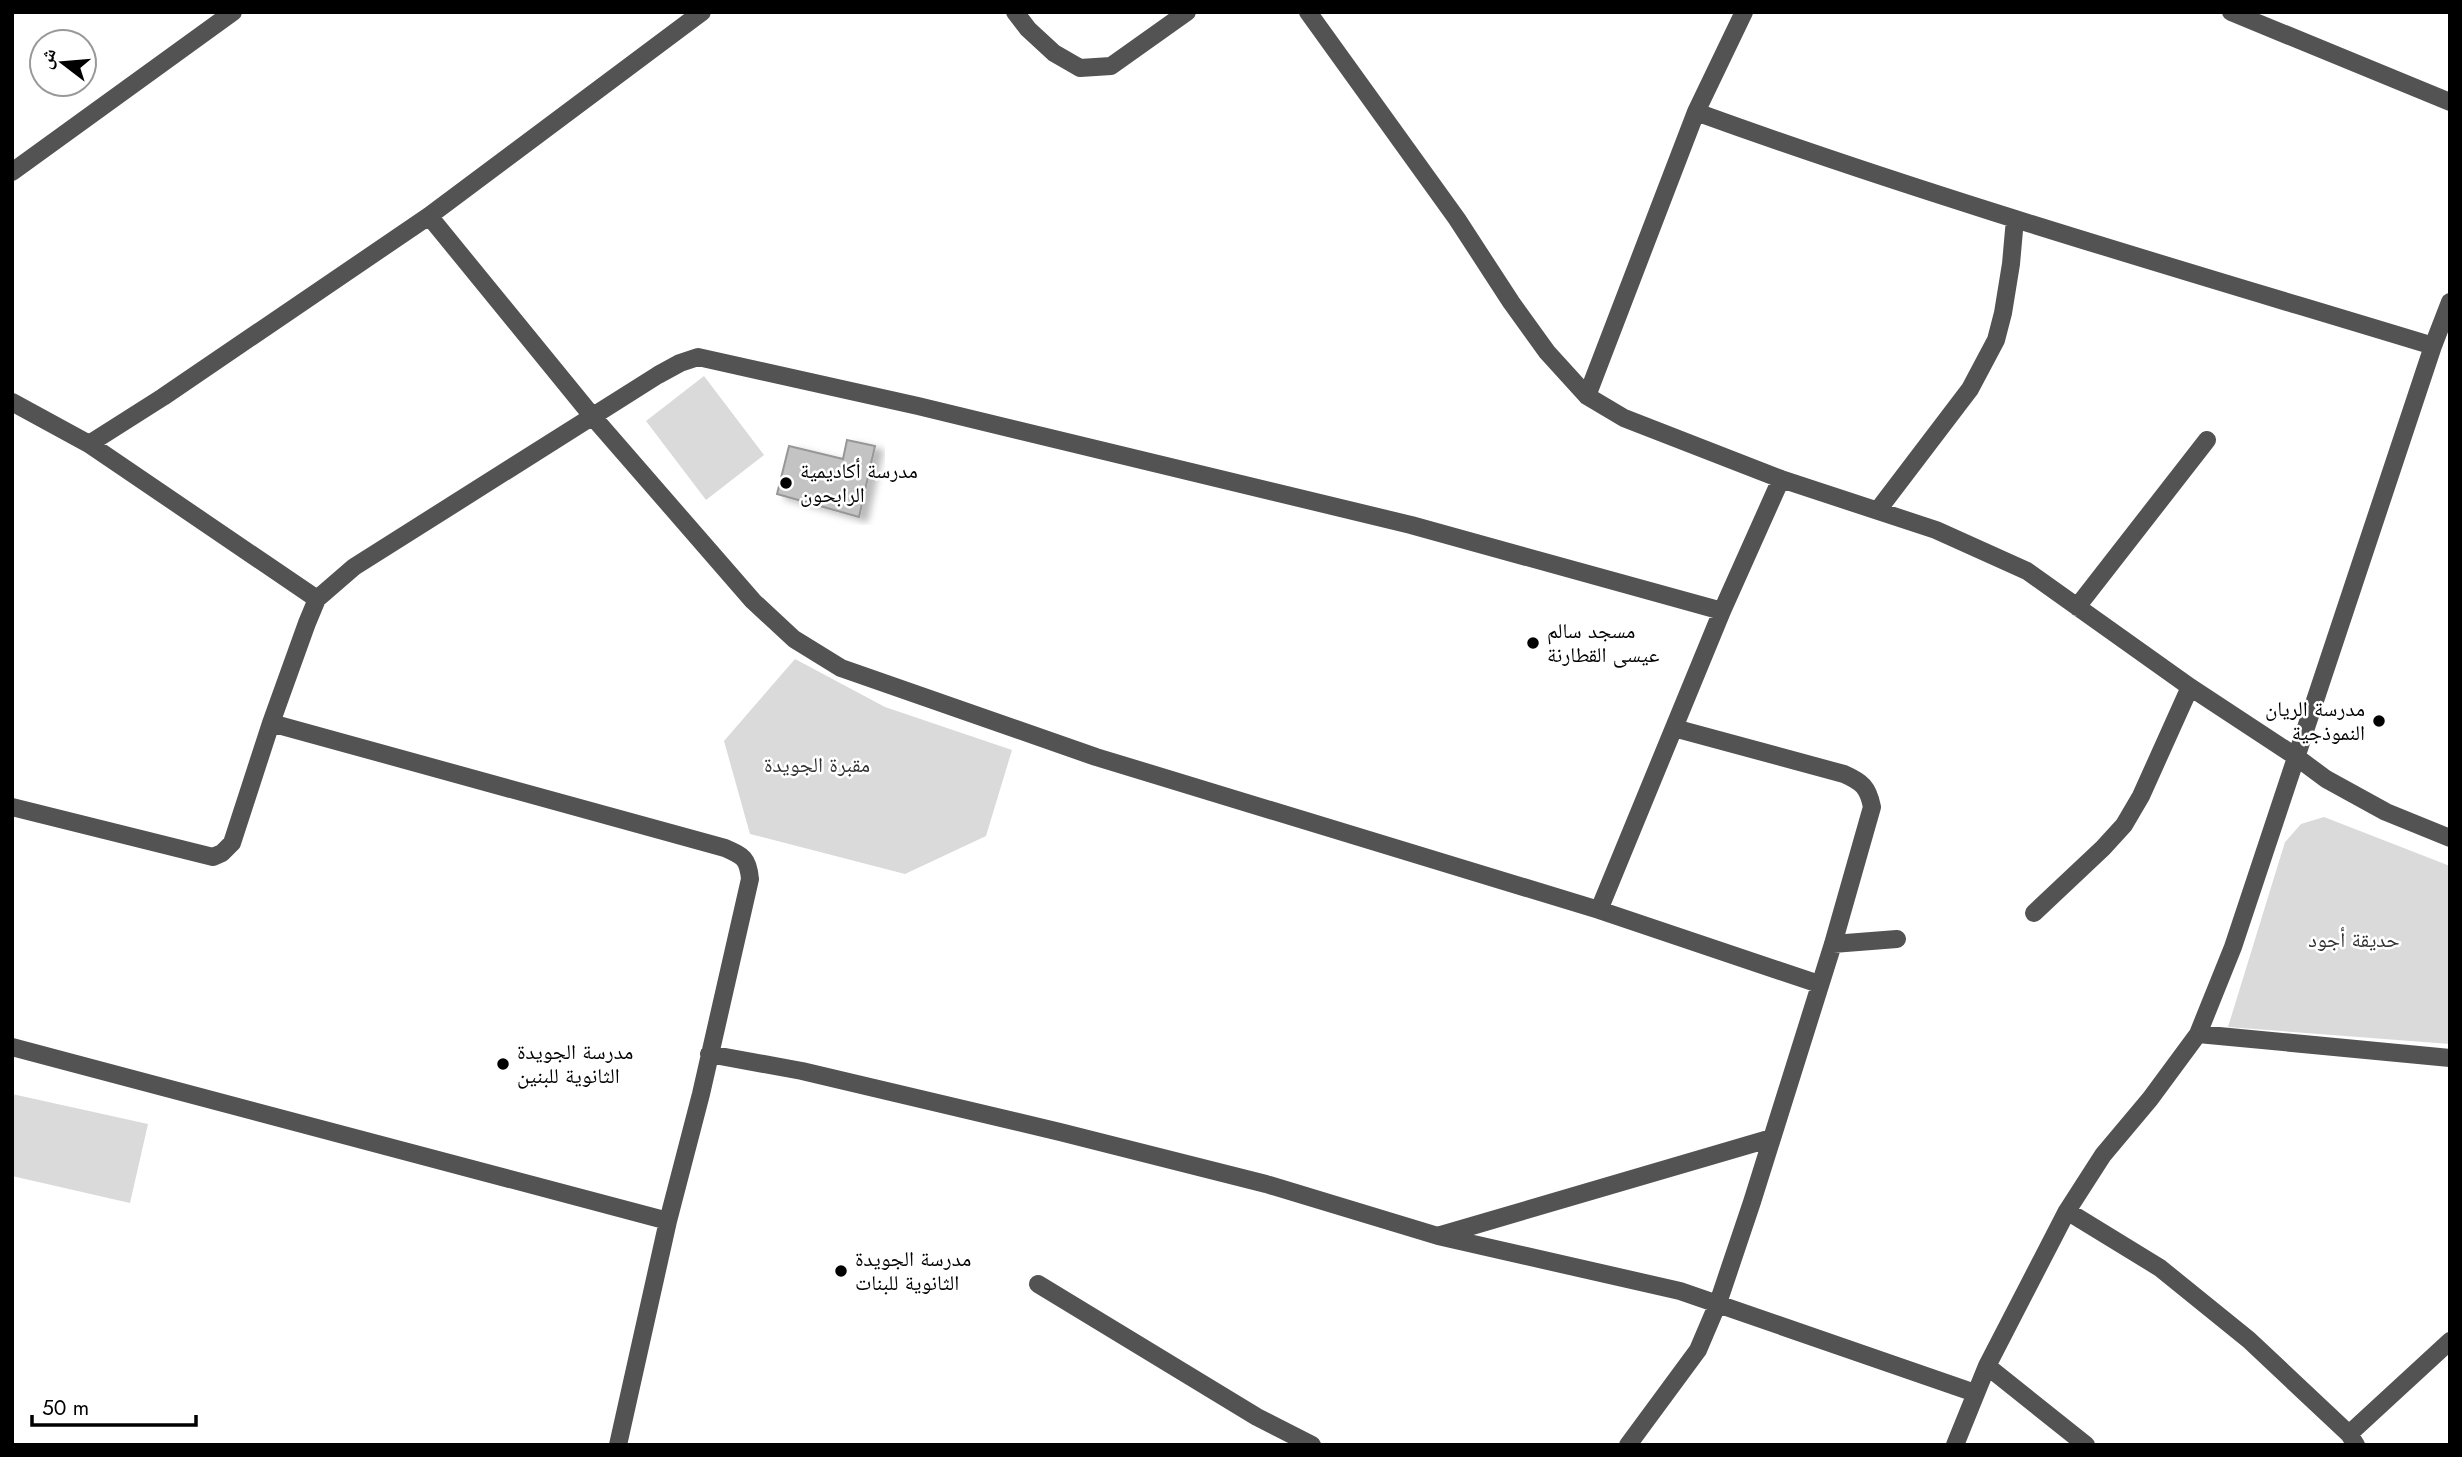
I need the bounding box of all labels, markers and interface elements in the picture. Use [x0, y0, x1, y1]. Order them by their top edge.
north arrow [28, 28, 98, 98]
text: ش [31, 45, 63, 72]
place label: مدرسة أكاديمية الرابحون [800, 456, 918, 510]
marker: مدرسة أكاديمية الرابحون [778, 475, 794, 491]
place label: مسجد سالم عيسى القطارنة [1547, 616, 1660, 670]
marker: مسجد سالم عيسى القطارنة [1525, 635, 1541, 651]
place label: مدرسة الريان النموذجية [2265, 694, 2365, 748]
marker: مدرسة الريان النموذجية [2371, 713, 2387, 729]
park label: مقبرة الجويدة [764, 750, 870, 780]
park label: حديقة أجود [2308, 925, 2400, 955]
place label: مدرسة الجويدة الثانوية للبنين [517, 1037, 633, 1091]
marker: مدرسة الجويدة الثانوية للبنين [495, 1056, 511, 1072]
place label: مدرسة الجويدة الثانوية للبنات [855, 1244, 971, 1298]
marker: مدرسة الجويدة الثانوية للبنات [833, 1263, 849, 1279]
scale bar [32, 1384, 196, 1428]
text: 50 m [42, 1393, 89, 1423]

